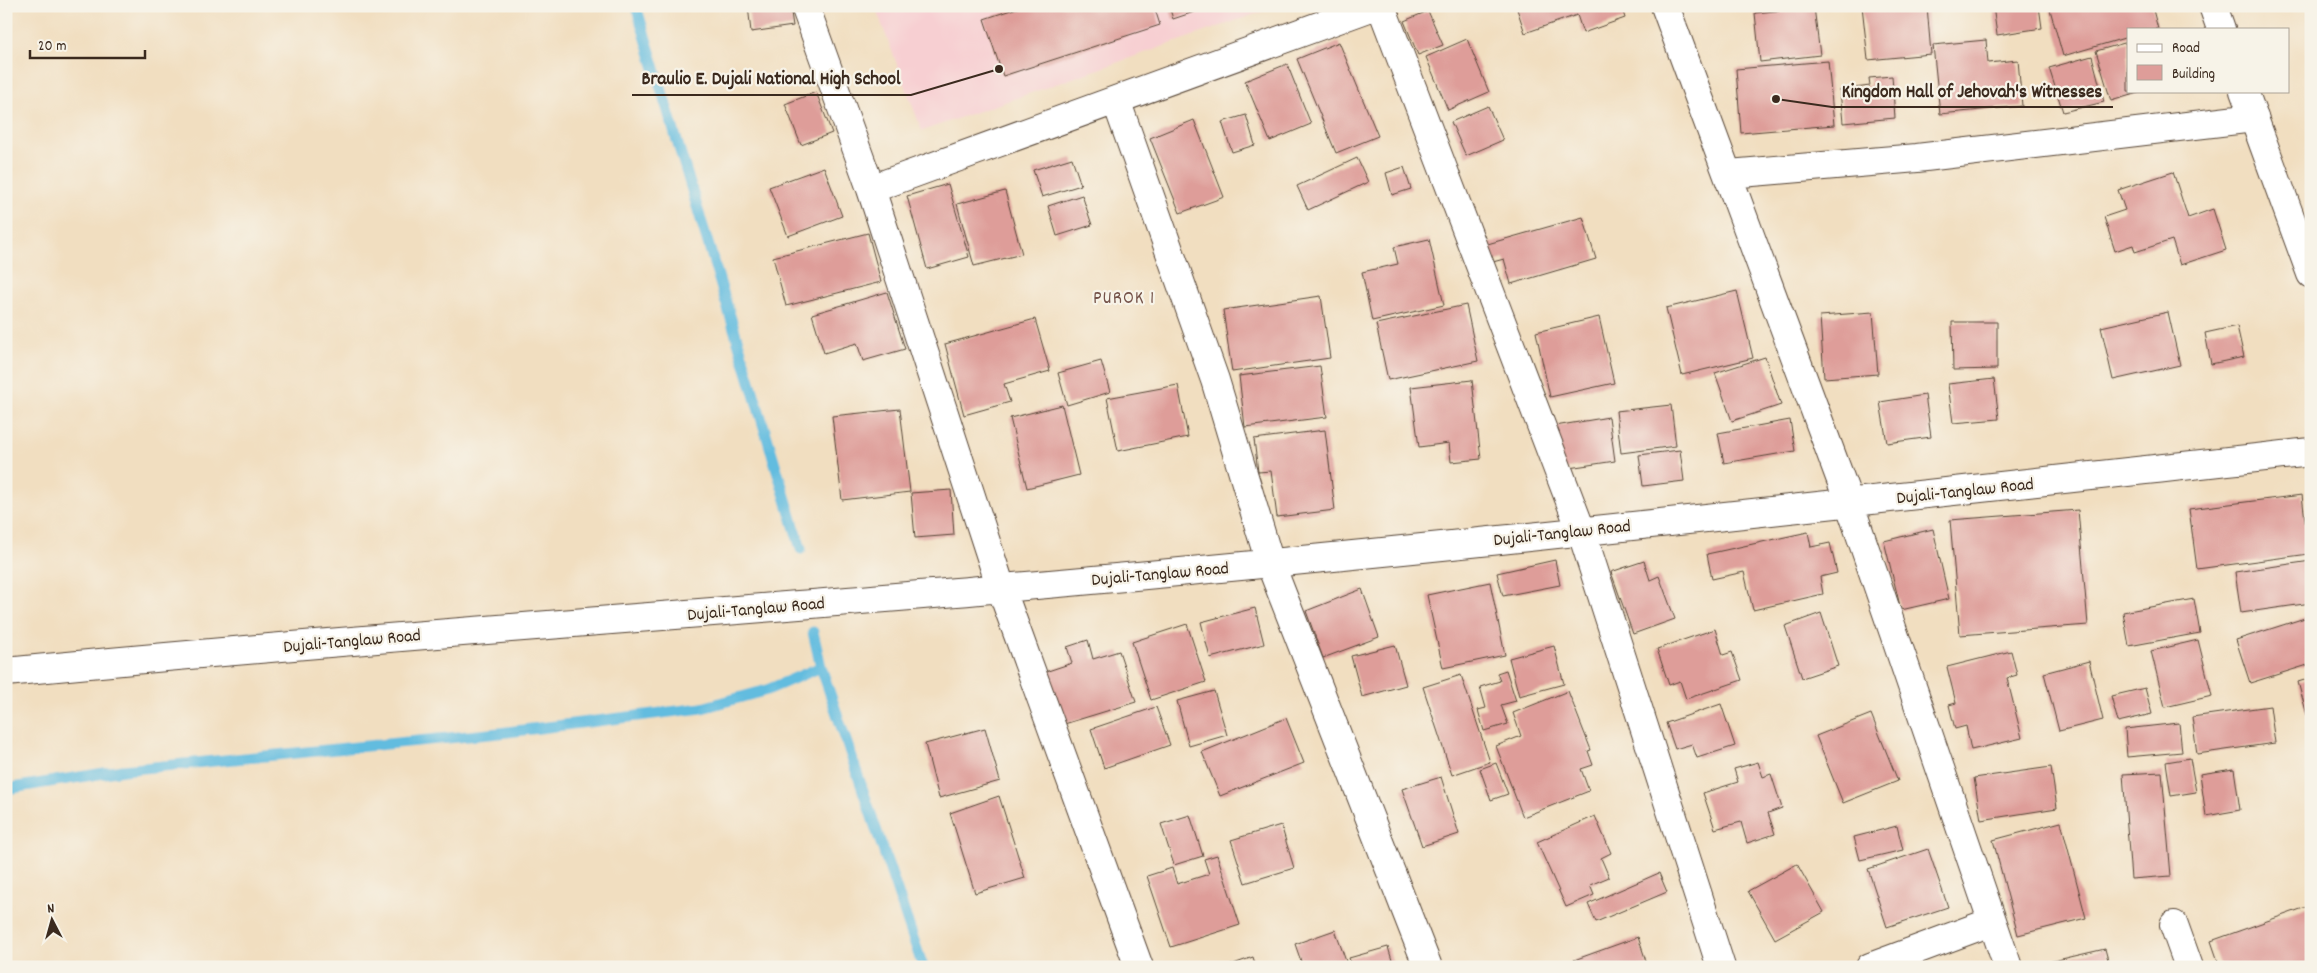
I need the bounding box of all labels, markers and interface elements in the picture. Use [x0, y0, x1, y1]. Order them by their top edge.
scale bar [30, 28, 145, 60]
legend [2127, 28, 2290, 92]
text: 20 m [38, 36, 66, 58]
text: Road [2172, 38, 2200, 60]
callout: Braulio E. Dujali National High School [632, 61, 911, 95]
text: Building [2172, 64, 2215, 86]
text: Braulio E. Dujali National High School [642, 67, 901, 94]
callout: Kingdom Hall of Jehovah's Witnesses [1832, 73, 2113, 107]
text: Kingdom Hall of Jehovah's Witnesses [1842, 80, 2102, 107]
district label: PUROK 1 [1093, 286, 1155, 313]
street label: Dujali-Tanglaw Road [1895, 473, 2035, 512]
street label: Dujali-Tanglaw Road [1492, 515, 1632, 554]
street label: Dujali-Tanglaw Road [1090, 557, 1230, 594]
street label: Dujali-Tanglaw Road [686, 592, 826, 629]
street label: Dujali-Tanglaw Road [282, 624, 422, 661]
north arrow [28, 896, 78, 946]
text: N [46, 899, 55, 919]

